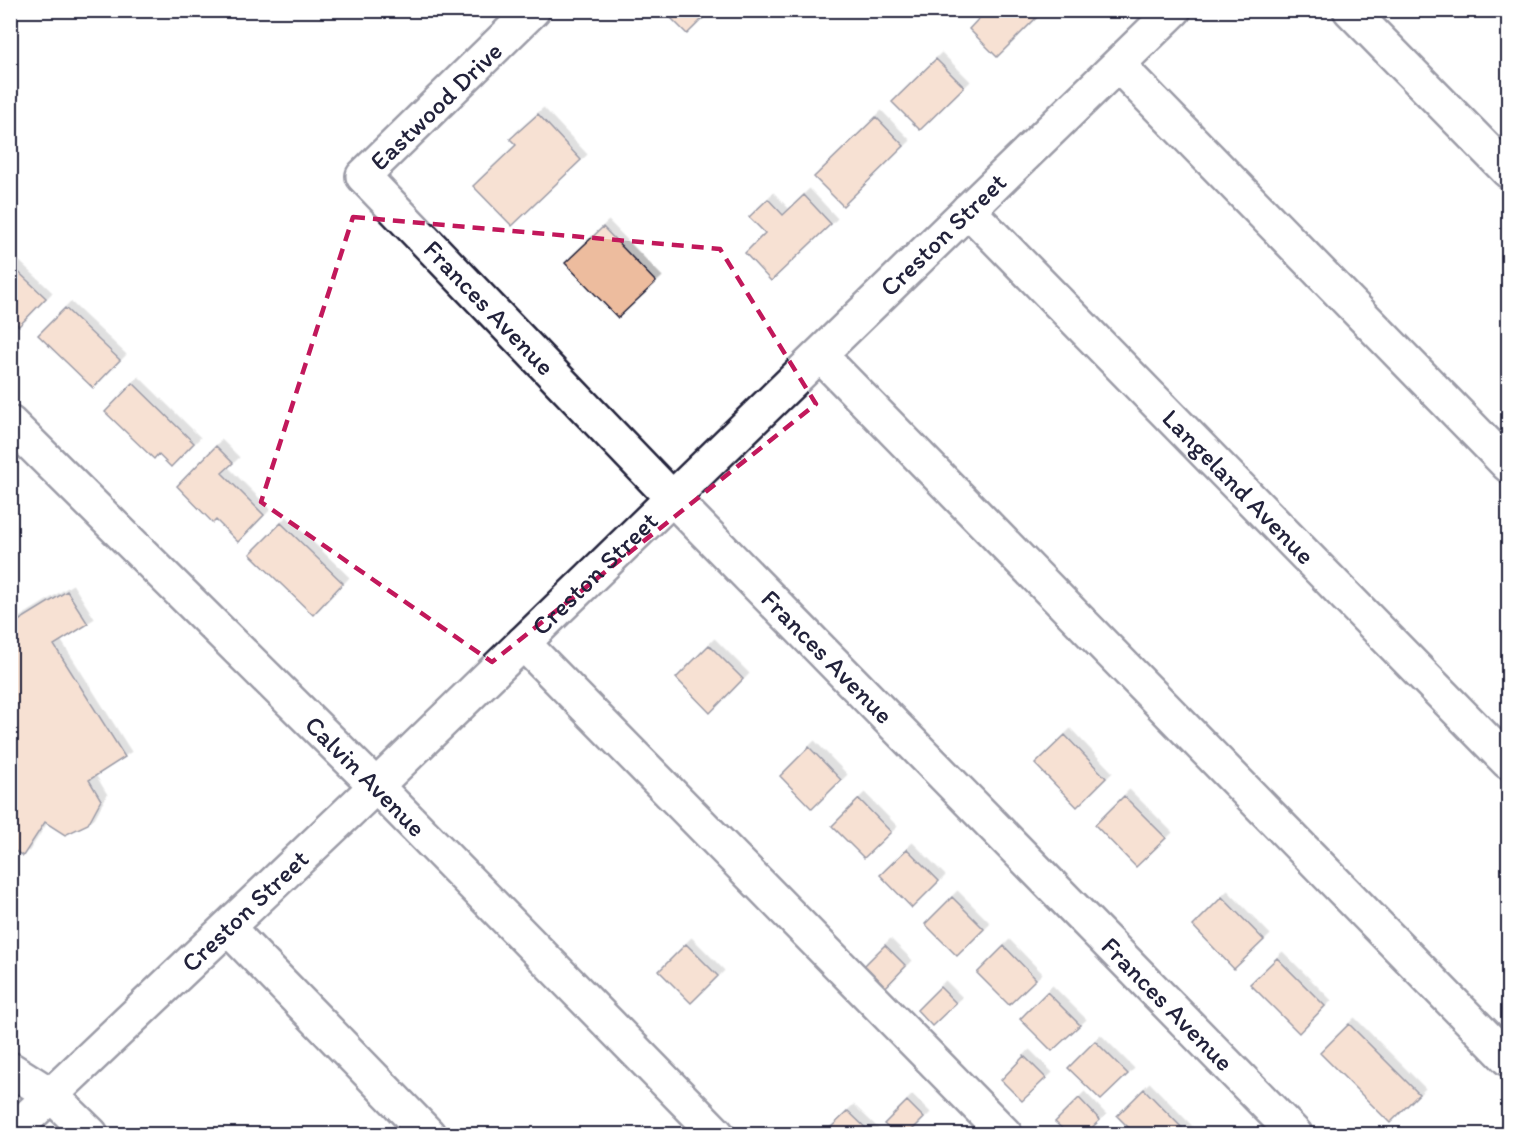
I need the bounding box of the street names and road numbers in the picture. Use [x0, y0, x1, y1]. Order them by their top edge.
street label: Eastwood Drive [363, 35, 509, 177]
street label: Creston Street [873, 166, 1013, 303]
street label: Frances Avenue [417, 233, 562, 382]
street label: Langeland Avenue [1156, 402, 1322, 571]
street label: Creston Street [525, 505, 665, 642]
street label: Frances Avenue [755, 583, 900, 731]
street label: Calvin Avenue [298, 709, 433, 843]
street label: Creston Street [174, 843, 315, 979]
street label: Frances Avenue [1095, 930, 1240, 1078]

